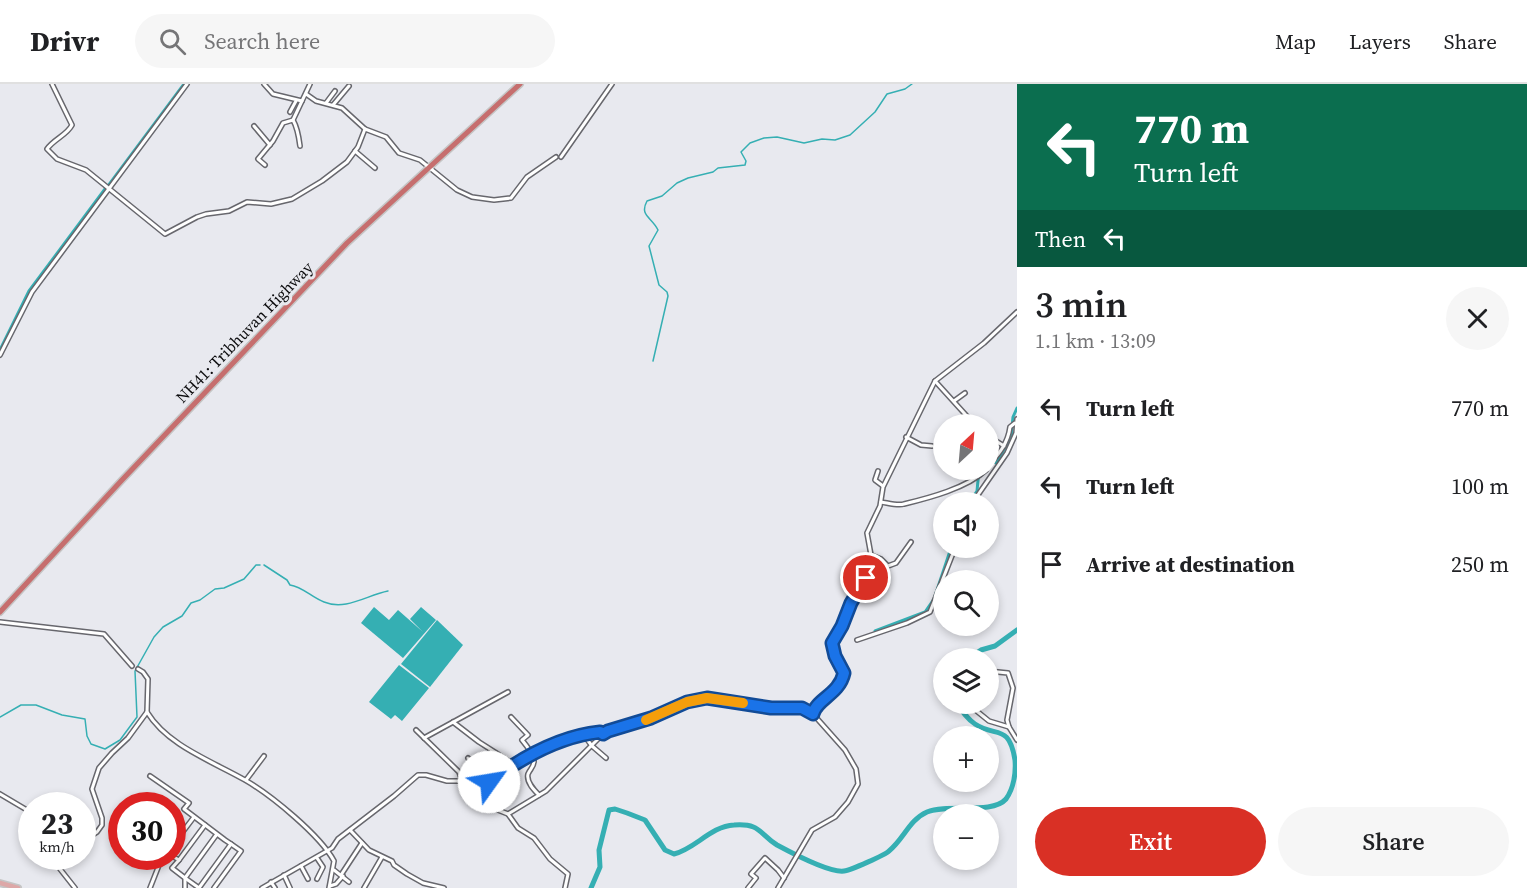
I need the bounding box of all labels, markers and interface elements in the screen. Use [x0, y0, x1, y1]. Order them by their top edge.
search box [135, 14, 555, 68]
text: Drivr [30, 22, 99, 60]
icon: search [156, 25, 189, 58]
text: Search here [204, 26, 320, 56]
text: Map [1275, 27, 1316, 56]
text: Layers [1349, 27, 1411, 56]
text: Share [1444, 27, 1497, 56]
text: 770 m [1134, 99, 1249, 157]
icon: left [1035, 108, 1113, 186]
text: Turn left [1134, 154, 1238, 191]
icon: left [1098, 222, 1131, 255]
text: Then [1035, 224, 1086, 254]
street label: NH41: Tribhuvan Highway [170, 256, 318, 408]
text: 3 min [1035, 280, 1127, 329]
button: close [1446, 287, 1509, 350]
text: 1.1 km · 13:09 [1035, 327, 1156, 355]
icon: left [1035, 392, 1068, 425]
text: Turn left [1086, 393, 1174, 423]
text: 770 m [1451, 393, 1509, 423]
north arrow [933, 414, 999, 480]
map controls [933, 414, 999, 870]
icon: left [1035, 470, 1068, 503]
text: Turn left [1086, 471, 1174, 501]
text: 100 m [1451, 471, 1509, 501]
button: sound [933, 492, 999, 558]
icon: arrive [1035, 548, 1068, 581]
text: Arrive at destination [1086, 549, 1295, 579]
text: 250 m [1451, 549, 1509, 579]
pin [840, 552, 891, 603]
icon: arrive [849, 561, 882, 594]
button: search [933, 570, 999, 636]
button: layers [933, 648, 999, 714]
button: + [933, 726, 999, 792]
position arrow [457, 750, 521, 814]
speed limit sign: 30 [108, 792, 186, 870]
text: 23 [41, 803, 73, 844]
button: − [933, 804, 999, 870]
button: Exit [1035, 807, 1266, 876]
button: Share [1278, 807, 1509, 876]
text: km/h [39, 836, 75, 857]

